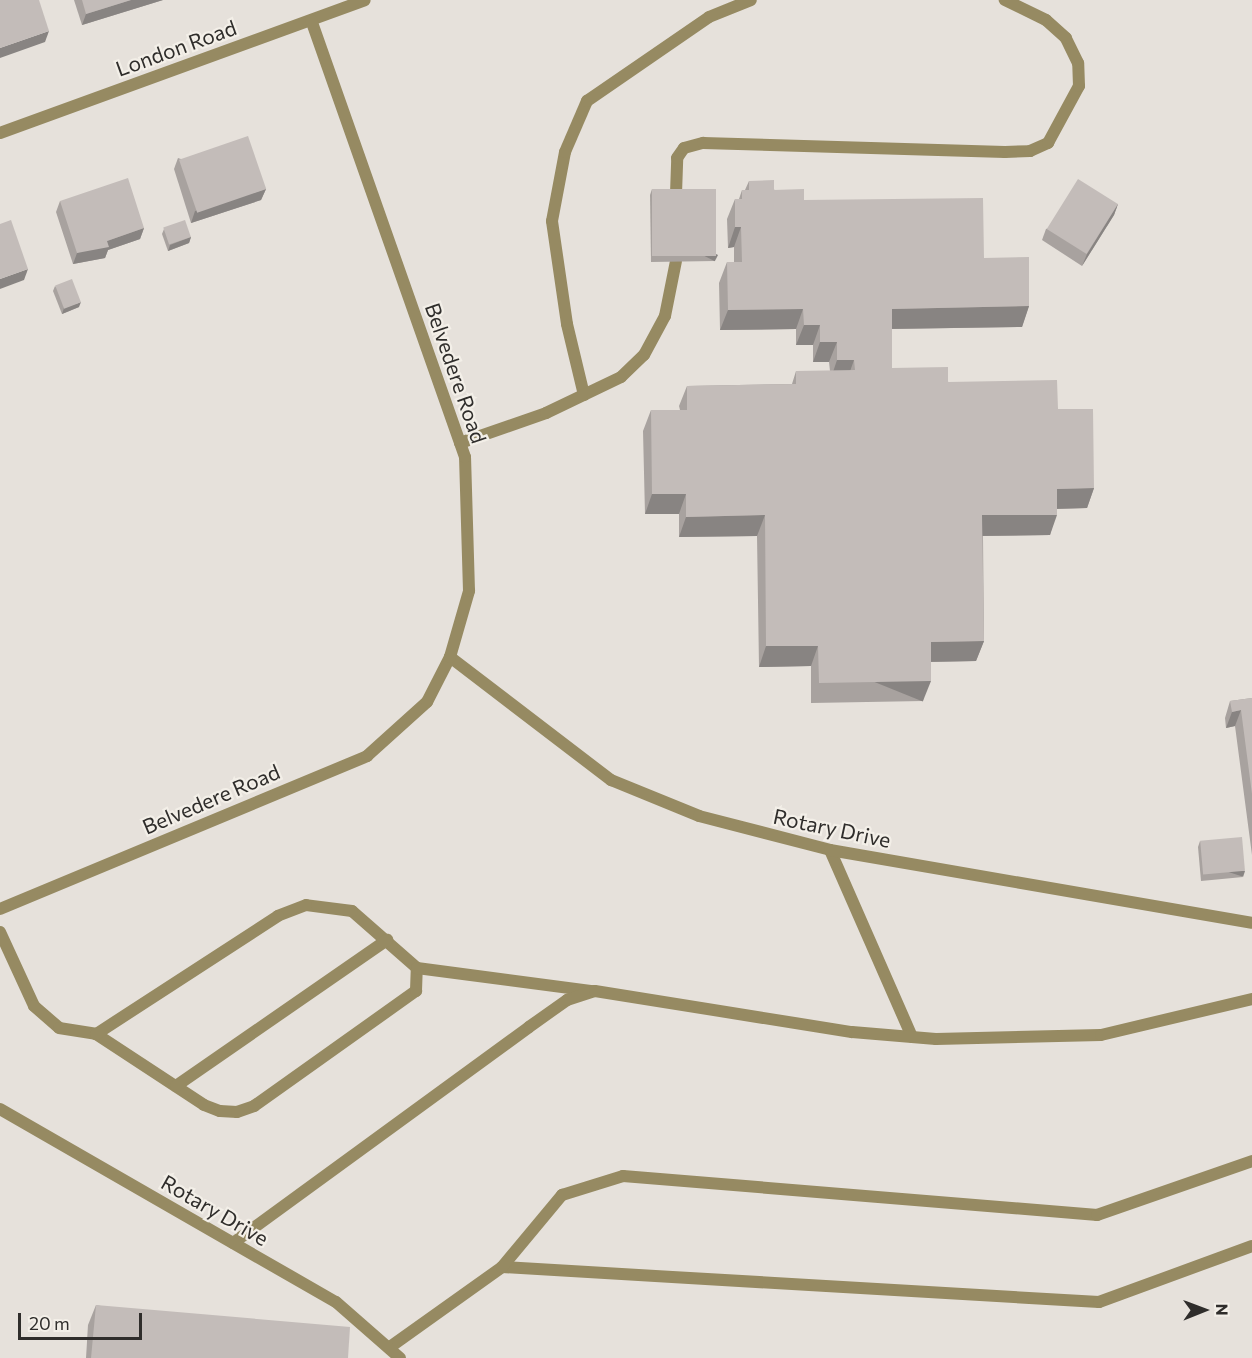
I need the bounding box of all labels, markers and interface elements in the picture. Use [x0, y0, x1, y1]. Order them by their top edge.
street label: London Road [112, 15, 240, 81]
street label: Belvedere Road [420, 299, 492, 447]
street label: Belvedere Road [139, 759, 283, 839]
street label: Rotary Drive [771, 803, 893, 853]
street label: Rotary Drive [157, 1169, 273, 1251]
north arrow [1174, 1280, 1234, 1340]
scale bar [21, 1301, 146, 1339]
text: N [1213, 1304, 1232, 1316]
text: 20 m [29, 1312, 70, 1334]

